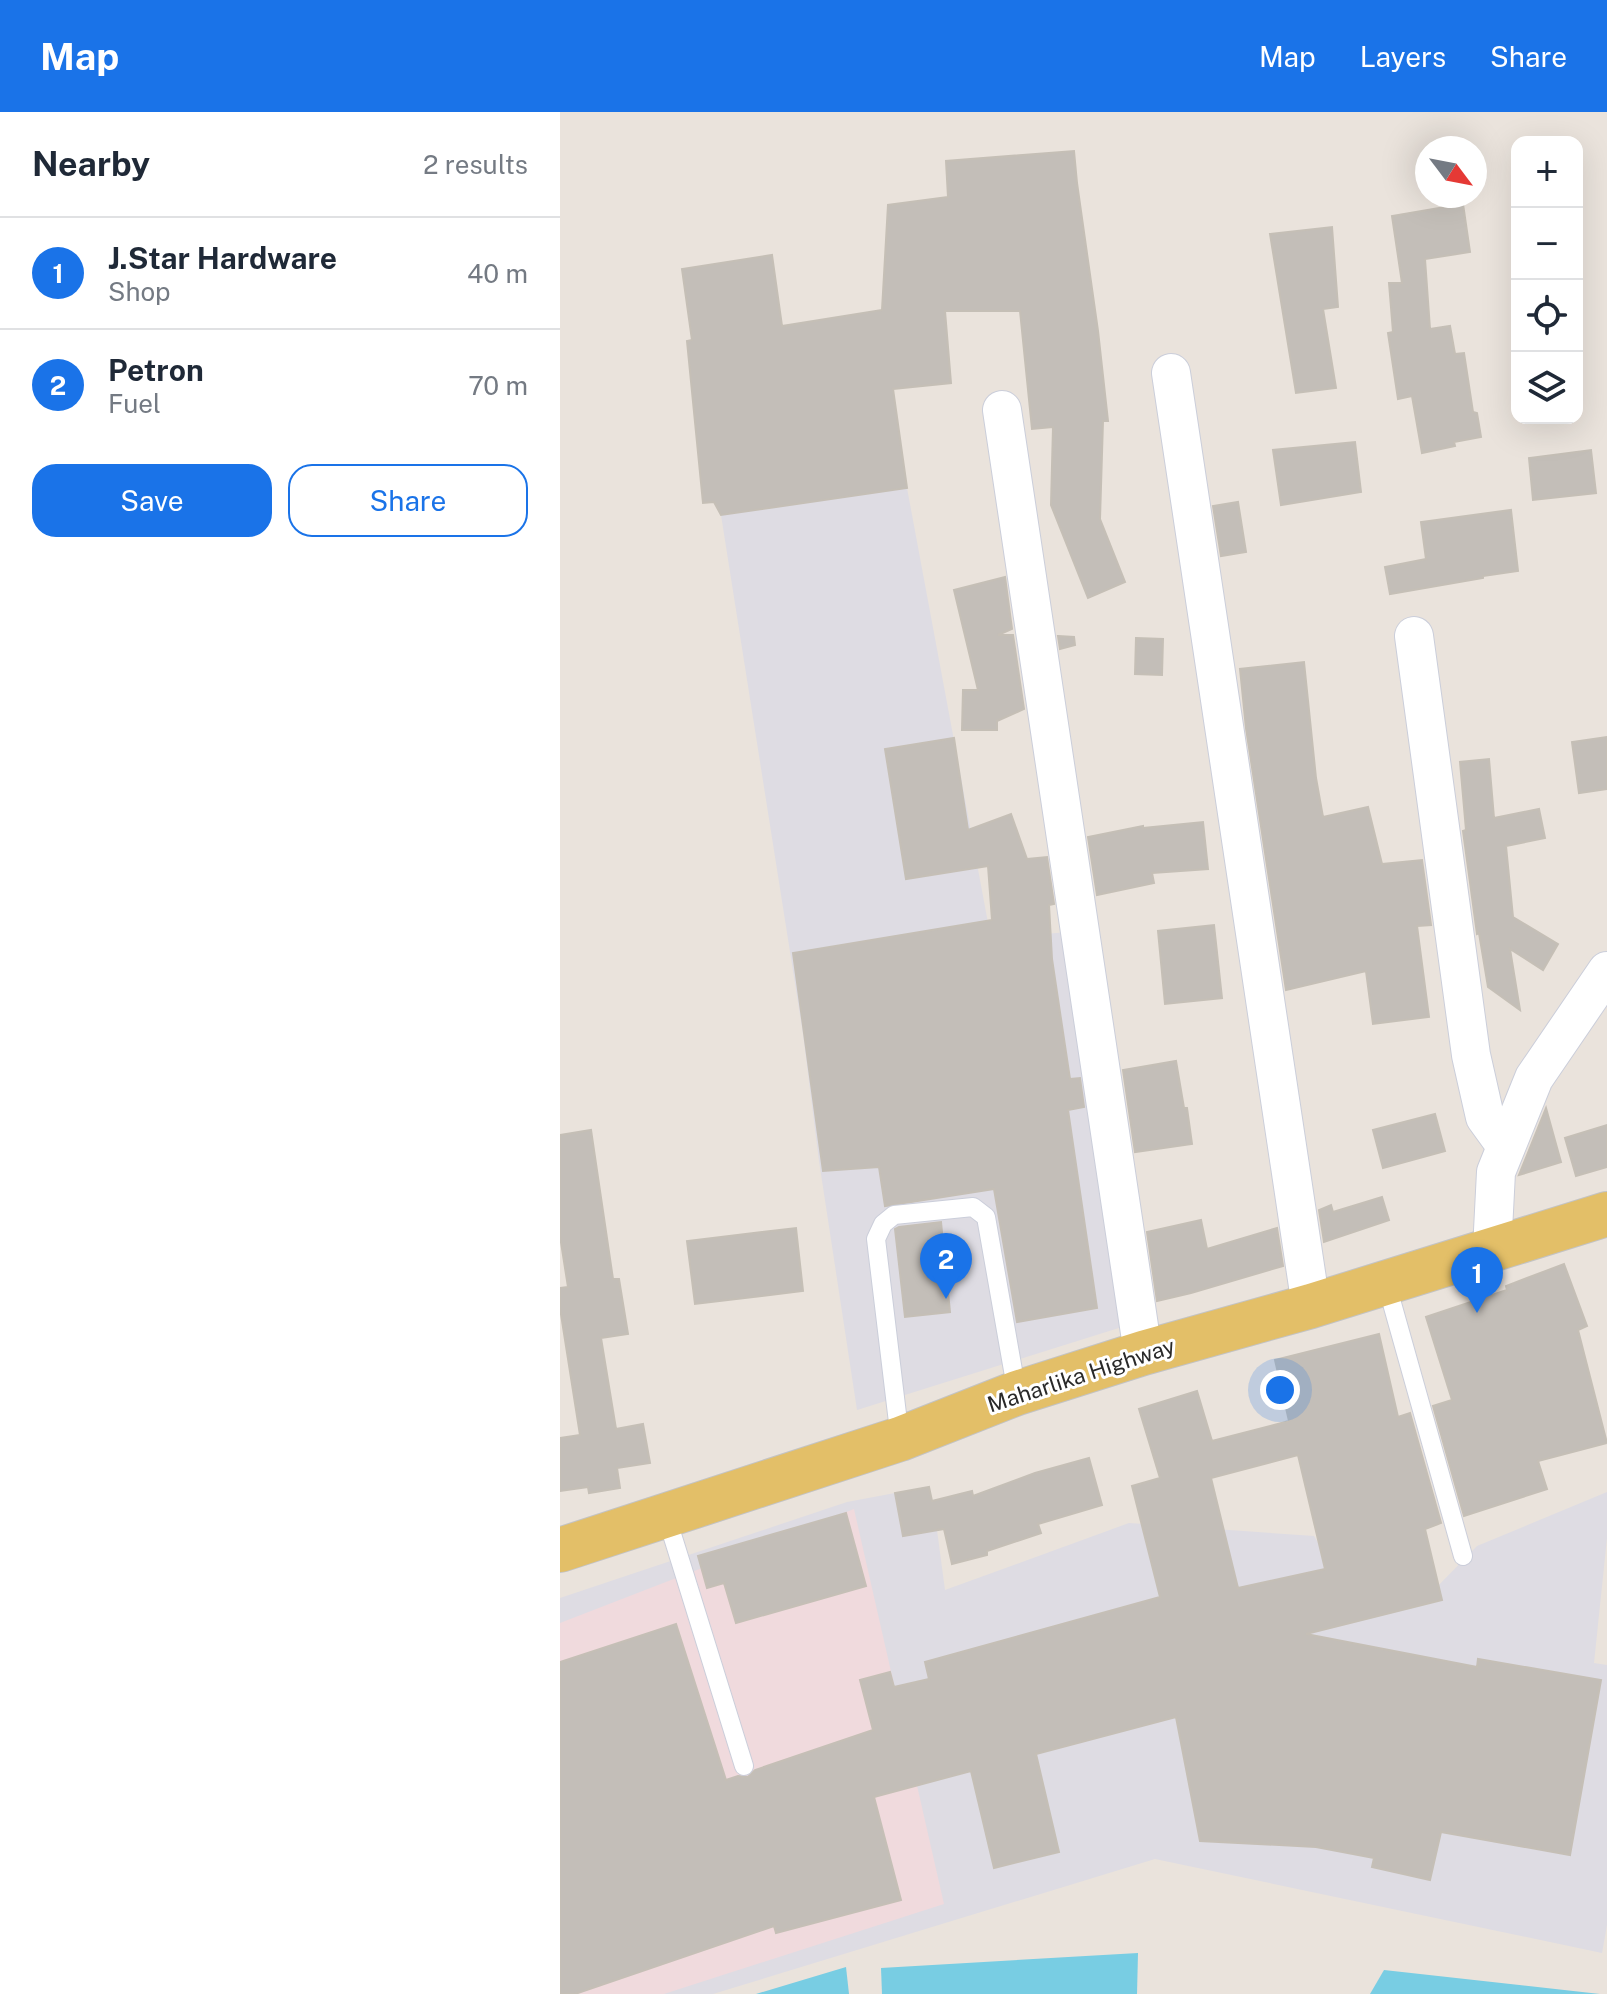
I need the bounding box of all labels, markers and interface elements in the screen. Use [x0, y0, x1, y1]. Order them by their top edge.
text: Map [40, 34, 119, 79]
text: Map [1259, 40, 1316, 73]
text: Layers [1360, 40, 1446, 73]
text: Share [1490, 40, 1567, 73]
north arrow [1415, 136, 1487, 208]
map controls [1511, 136, 1583, 424]
button: + [1511, 136, 1583, 208]
text: Nearby [32, 144, 150, 184]
text: 2 results [423, 149, 528, 180]
button: − [1511, 208, 1583, 280]
text: J.Star Hardware [108, 240, 337, 276]
text: 1 [52, 258, 64, 289]
text: 40 m [467, 258, 528, 289]
text: Shop [108, 276, 171, 307]
button: locate [1511, 280, 1583, 352]
text: Petron [108, 352, 204, 388]
button: layers [1511, 352, 1583, 424]
text: 2 [50, 370, 66, 401]
text: 70 m [468, 370, 528, 401]
text: Fuel [108, 388, 161, 419]
button: Save [32, 464, 272, 537]
button: Share [288, 464, 528, 537]
pin: 2 [920, 1233, 972, 1299]
pin: 1 [1451, 1247, 1503, 1313]
street label: Maharlika Highway [984, 1332, 1178, 1418]
your location [1260, 1370, 1300, 1410]

